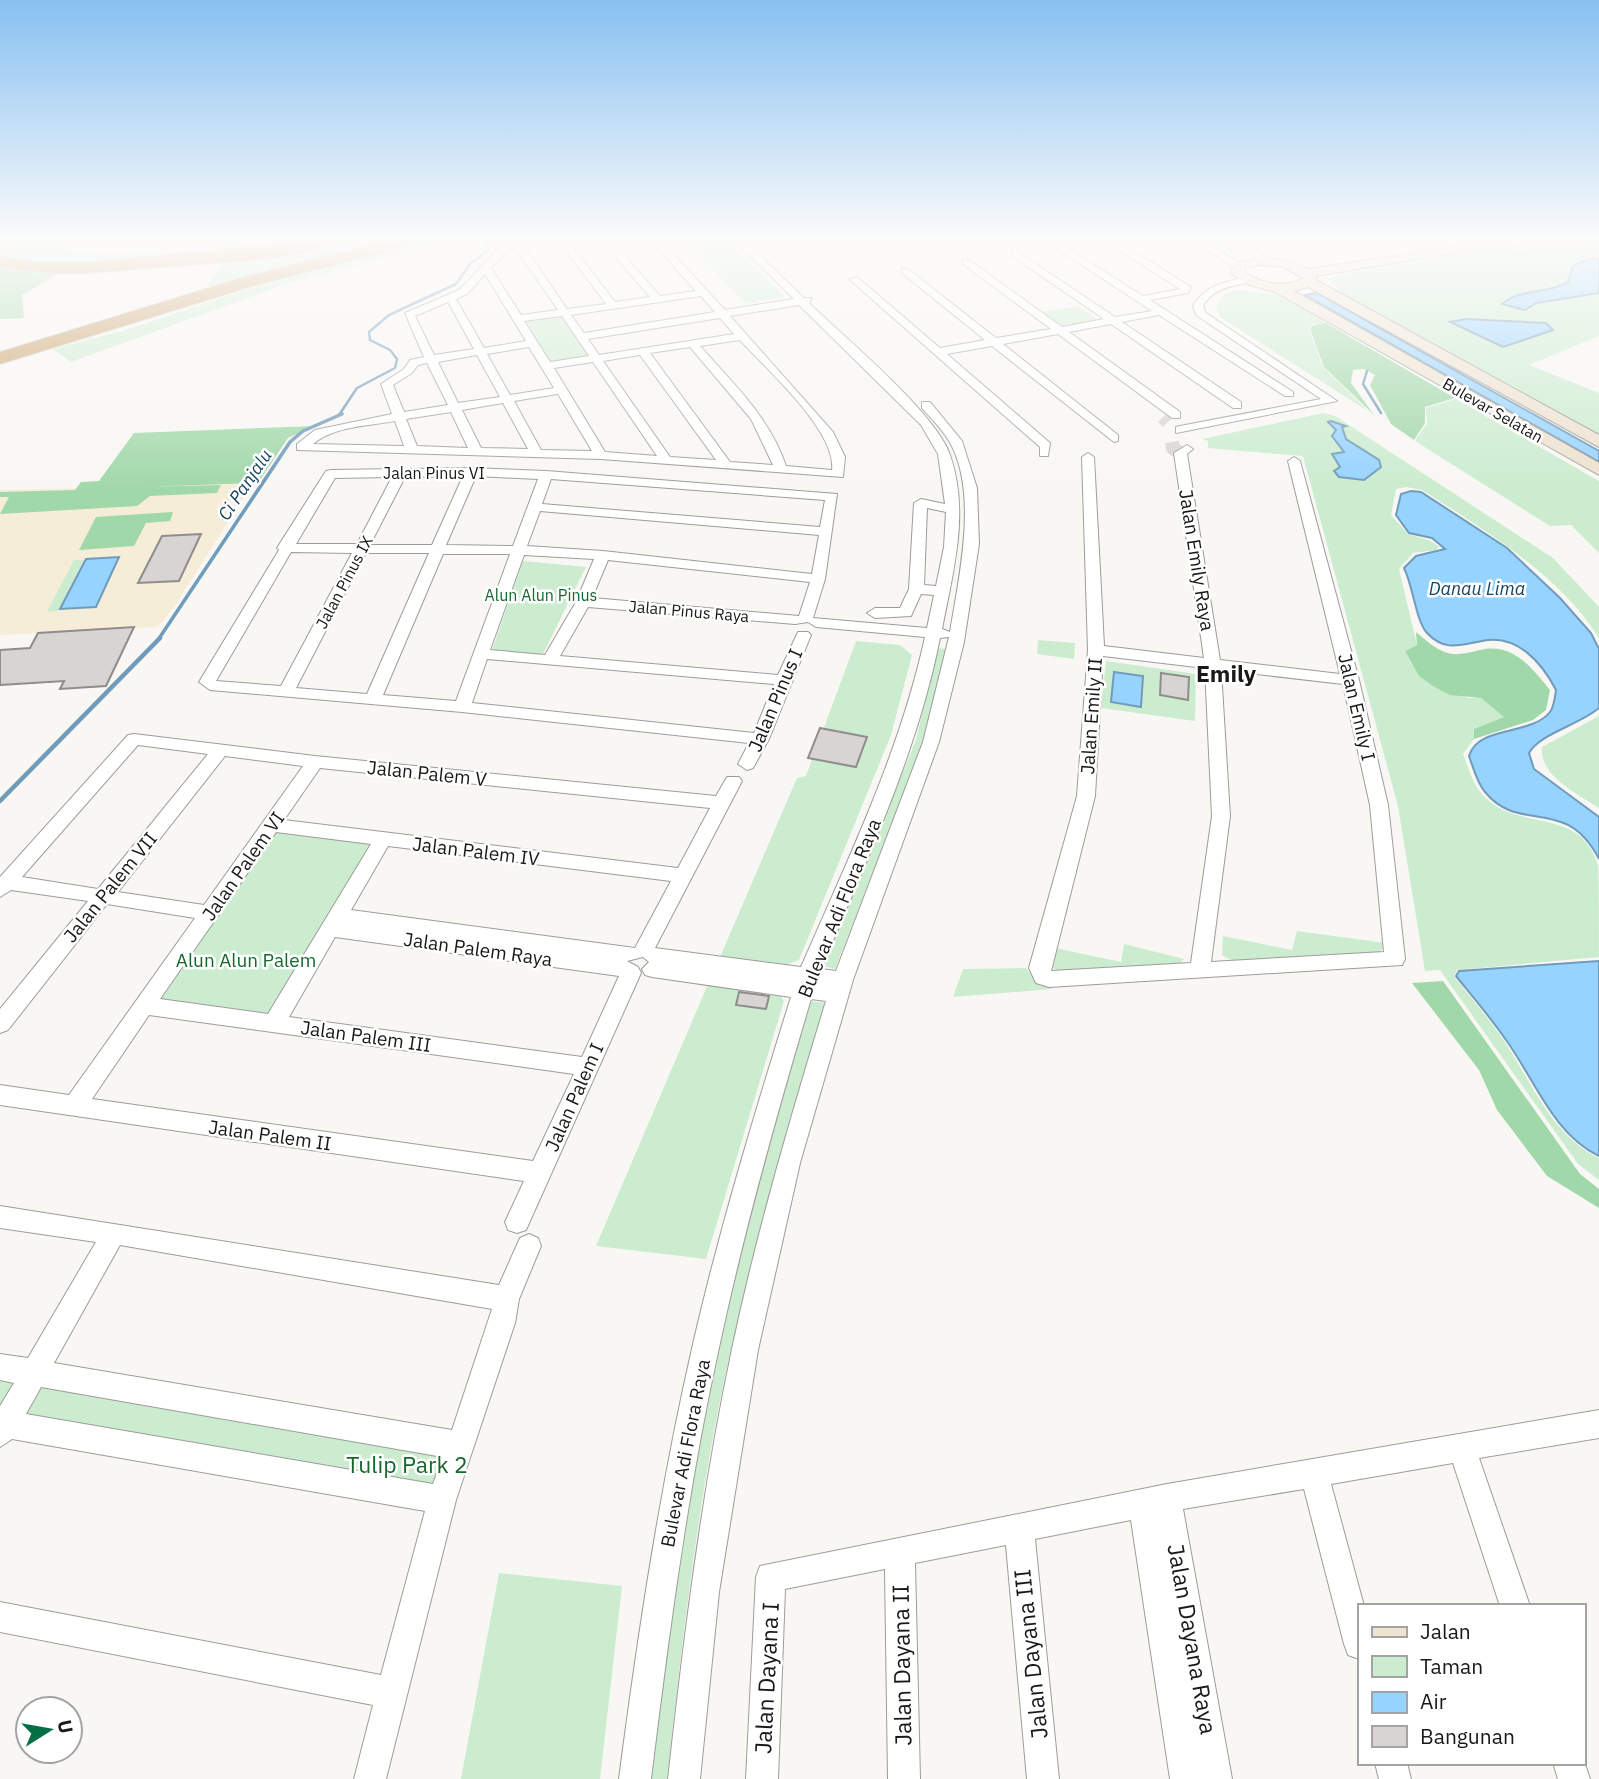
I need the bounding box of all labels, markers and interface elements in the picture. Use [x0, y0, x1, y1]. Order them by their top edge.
street label: Bulevar Selatan [1439, 373, 1547, 447]
water label: Ci Panjalu [212, 445, 277, 525]
street label: Jalan Pinus VI [383, 463, 485, 483]
street label: Jalan Emily Raya [1174, 487, 1220, 633]
street label: Jalan Pinus IX [311, 532, 377, 632]
water label: Danau Lima [1429, 577, 1525, 600]
park label: Alun Alun Pinus [485, 585, 597, 605]
street label: Jalan Pinus Raya [628, 596, 750, 626]
street label: Jalan Pinus I [743, 645, 807, 755]
street label: Jalan Emily I [1333, 651, 1381, 763]
street label: Jalan Emily II [1075, 657, 1107, 775]
district label: Emily [1196, 658, 1257, 688]
street label: Jalan Palem V [366, 755, 488, 791]
street label: Jalan Palem VI [197, 807, 289, 925]
street label: Bulevar Adi Flora Raya [792, 815, 886, 1001]
street label: Jalan Palem VII [58, 827, 162, 947]
street label: Jalan Palem IV [411, 831, 541, 871]
street label: Jalan Palem Raya [402, 927, 554, 971]
park label: Alun Alun Palem [176, 948, 316, 972]
street label: Jalan Palem III [299, 1015, 433, 1057]
street label: Jalan Palem I [539, 1039, 609, 1155]
street label: Jalan Palem II [207, 1115, 333, 1155]
street label: Bulevar Adi Flora Raya [655, 1357, 715, 1549]
park label: Tulip Park 2 [346, 1449, 468, 1479]
street label: Jalan Dayana Raya [1161, 1541, 1225, 1736]
street label: Jalan Dayana III [1006, 1568, 1054, 1740]
street label: Jalan Dayana II [885, 1584, 917, 1746]
street label: Jalan Dayana I [747, 1601, 785, 1755]
legend [1358, 1604, 1585, 1765]
text: Jalan [1420, 1617, 1471, 1645]
text: Taman [1420, 1652, 1483, 1680]
text: Air [1420, 1687, 1447, 1715]
north arrow [14, 1695, 84, 1765]
text: U [53, 1718, 79, 1736]
text: Bangunan [1420, 1722, 1515, 1750]

